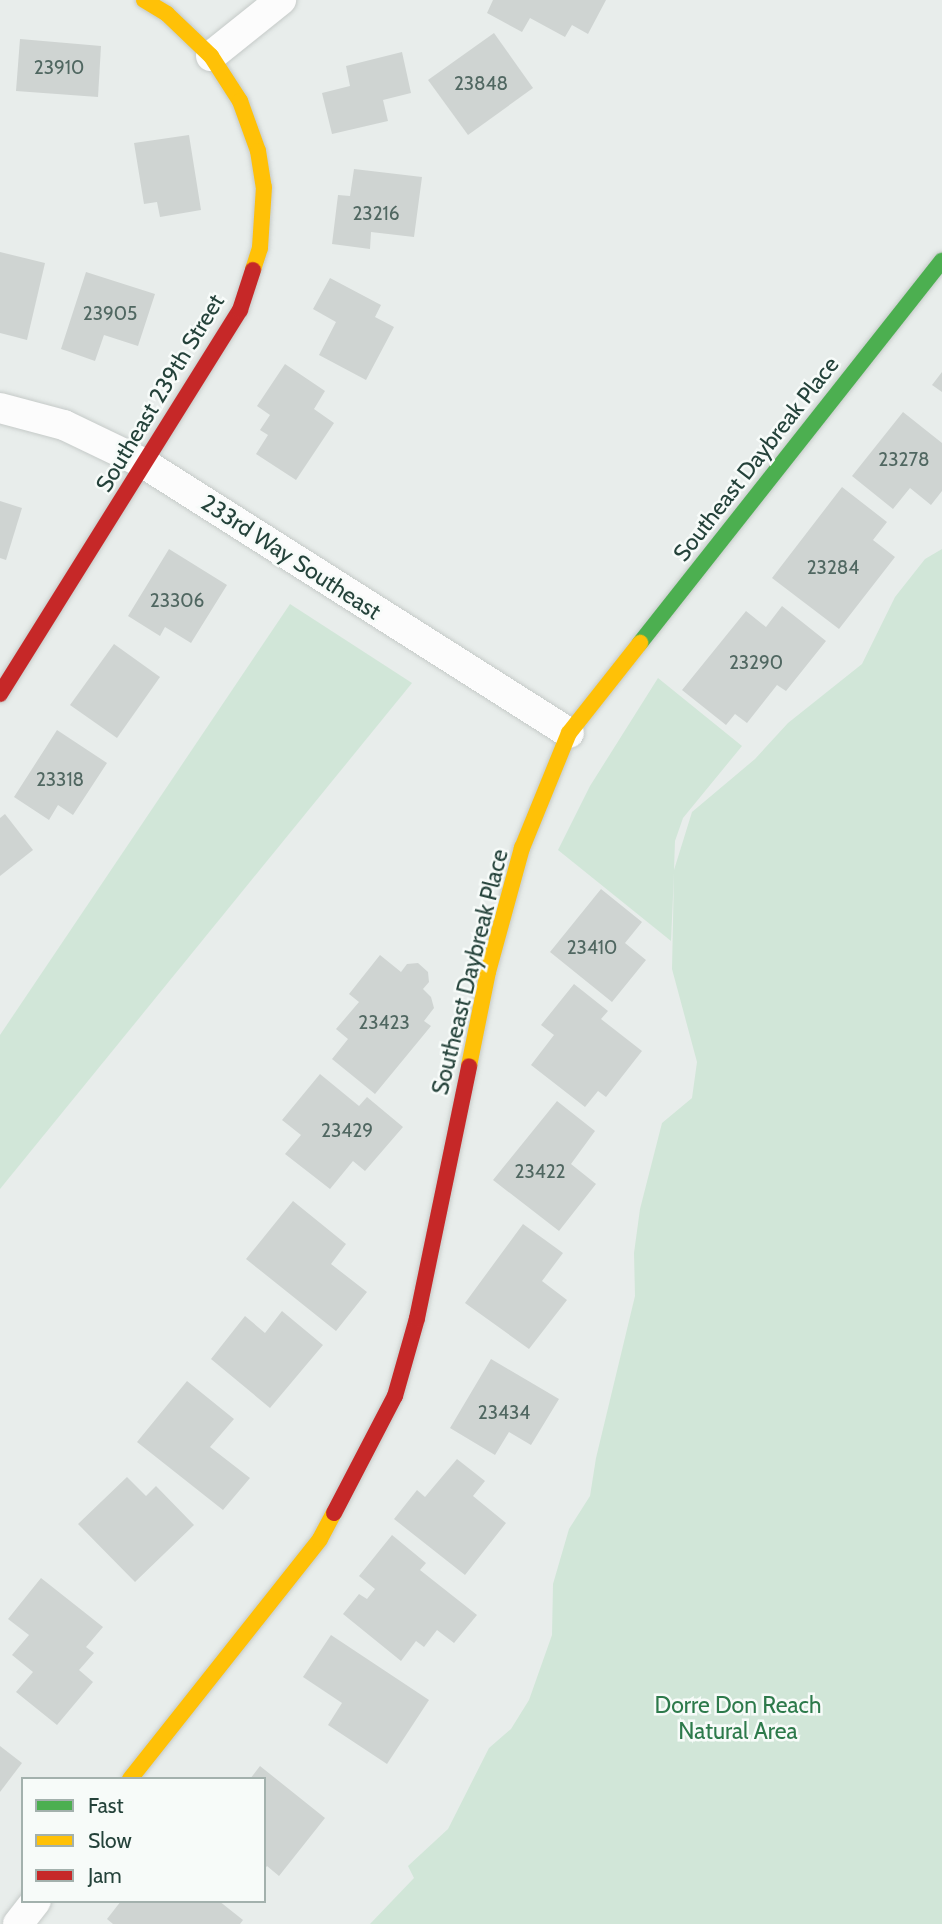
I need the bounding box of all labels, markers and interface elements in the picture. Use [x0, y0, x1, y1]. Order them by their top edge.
house number: 23910 [34, 57, 84, 79]
house number: 23848 [454, 73, 508, 95]
house number: 23216 [352, 203, 400, 225]
street label: Southeast 239th Street [90, 289, 230, 497]
house number: 23905 [83, 303, 137, 325]
street label: Southeast Daybreak Place [668, 351, 844, 567]
house number: 23278 [878, 449, 930, 471]
street label: 233rd Way Southeast [196, 489, 386, 625]
house number: 23284 [807, 557, 859, 579]
house number: 23306 [150, 590, 204, 612]
house number: 23290 [729, 652, 783, 674]
house number: 23318 [36, 769, 84, 791]
street label: Southeast Daybreak Place [426, 846, 514, 1098]
house number: 23410 [567, 937, 617, 959]
house number: 23423 [358, 1012, 410, 1034]
house number: 23429 [321, 1120, 373, 1142]
house number: 23422 [514, 1161, 566, 1183]
house number: 23434 [478, 1402, 530, 1424]
park label: Dorre Don Reach Natural Area [655, 1691, 821, 1745]
legend [21, 1777, 266, 1903]
text: Fast [88, 1793, 124, 1818]
text: Slow [88, 1828, 132, 1853]
text: Jam [88, 1863, 122, 1888]

